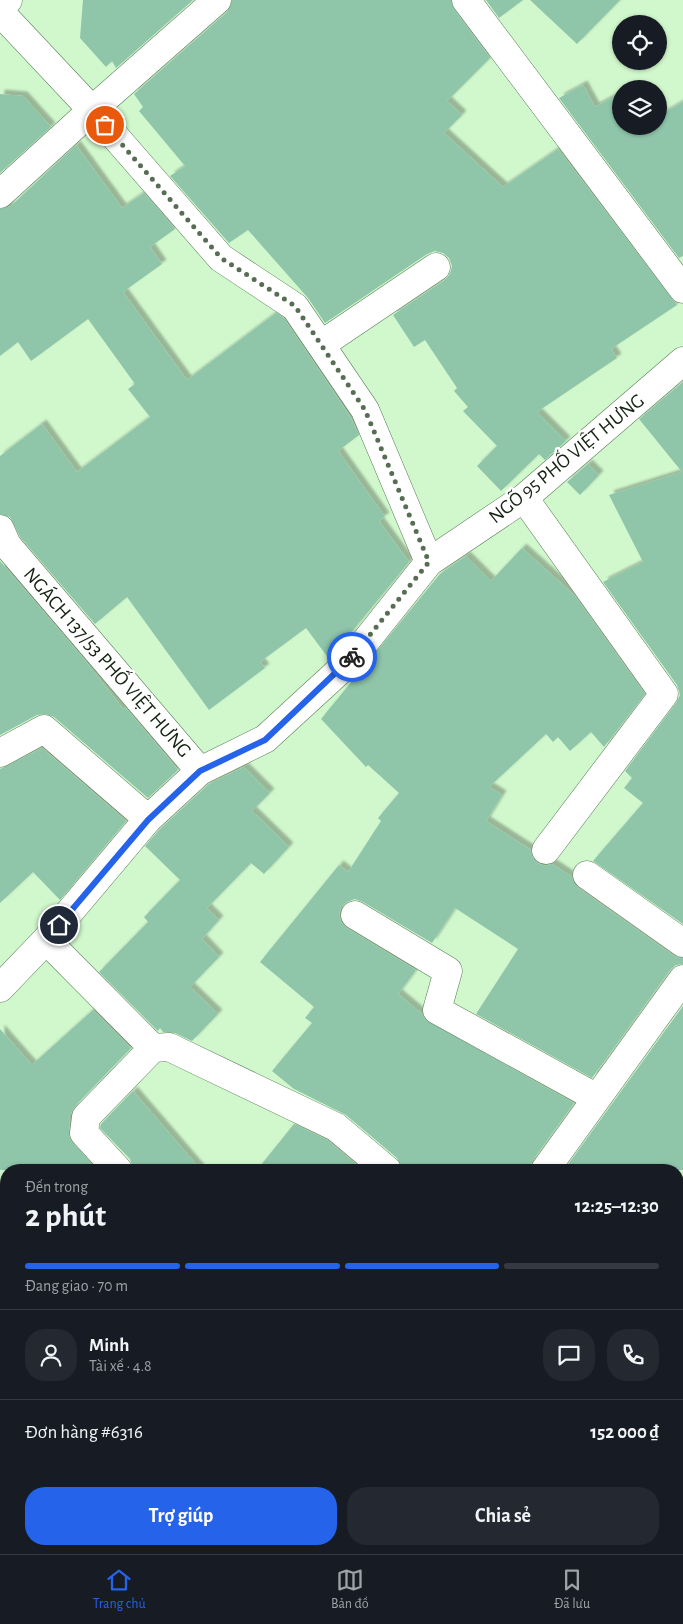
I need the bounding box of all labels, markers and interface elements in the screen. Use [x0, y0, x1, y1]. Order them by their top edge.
map controls [612, 15, 667, 135]
button: locate [612, 15, 667, 70]
button: layers [612, 80, 667, 135]
pin [84, 104, 126, 146]
icon: bag [91, 111, 119, 139]
street label: NGÕ 95 PHỐ VIỆT HƯNG [483, 388, 648, 527]
street label: NGÁCH 137/53 PHỐ VIỆT HƯNG [20, 562, 197, 761]
courier [327, 632, 377, 682]
icon: bike [338, 643, 366, 671]
pin [38, 904, 80, 946]
icon: home [45, 911, 73, 939]
text: Đến trong [25, 1179, 88, 1195]
text: 12:25–12:30 [575, 1197, 659, 1216]
text: 2 phút [25, 1200, 106, 1232]
text: Đang giao · 70 m [25, 1278, 128, 1294]
button: person [25, 1329, 77, 1381]
button: chat [543, 1329, 595, 1381]
button: phone [607, 1329, 659, 1381]
text: Minh [89, 1336, 129, 1355]
text: Tài xế · 4.8 [89, 1358, 152, 1374]
text: Đơn hàng #6316 [25, 1423, 143, 1442]
text: 152 000 ₫ [590, 1423, 659, 1442]
button: Trợ giúp [25, 1487, 337, 1545]
button: Chia sẻ [347, 1487, 659, 1545]
tab: Trang chủ [93, 1566, 146, 1613]
tab: Bản đồ [331, 1566, 369, 1613]
tab: Đã lưu [554, 1566, 590, 1613]

